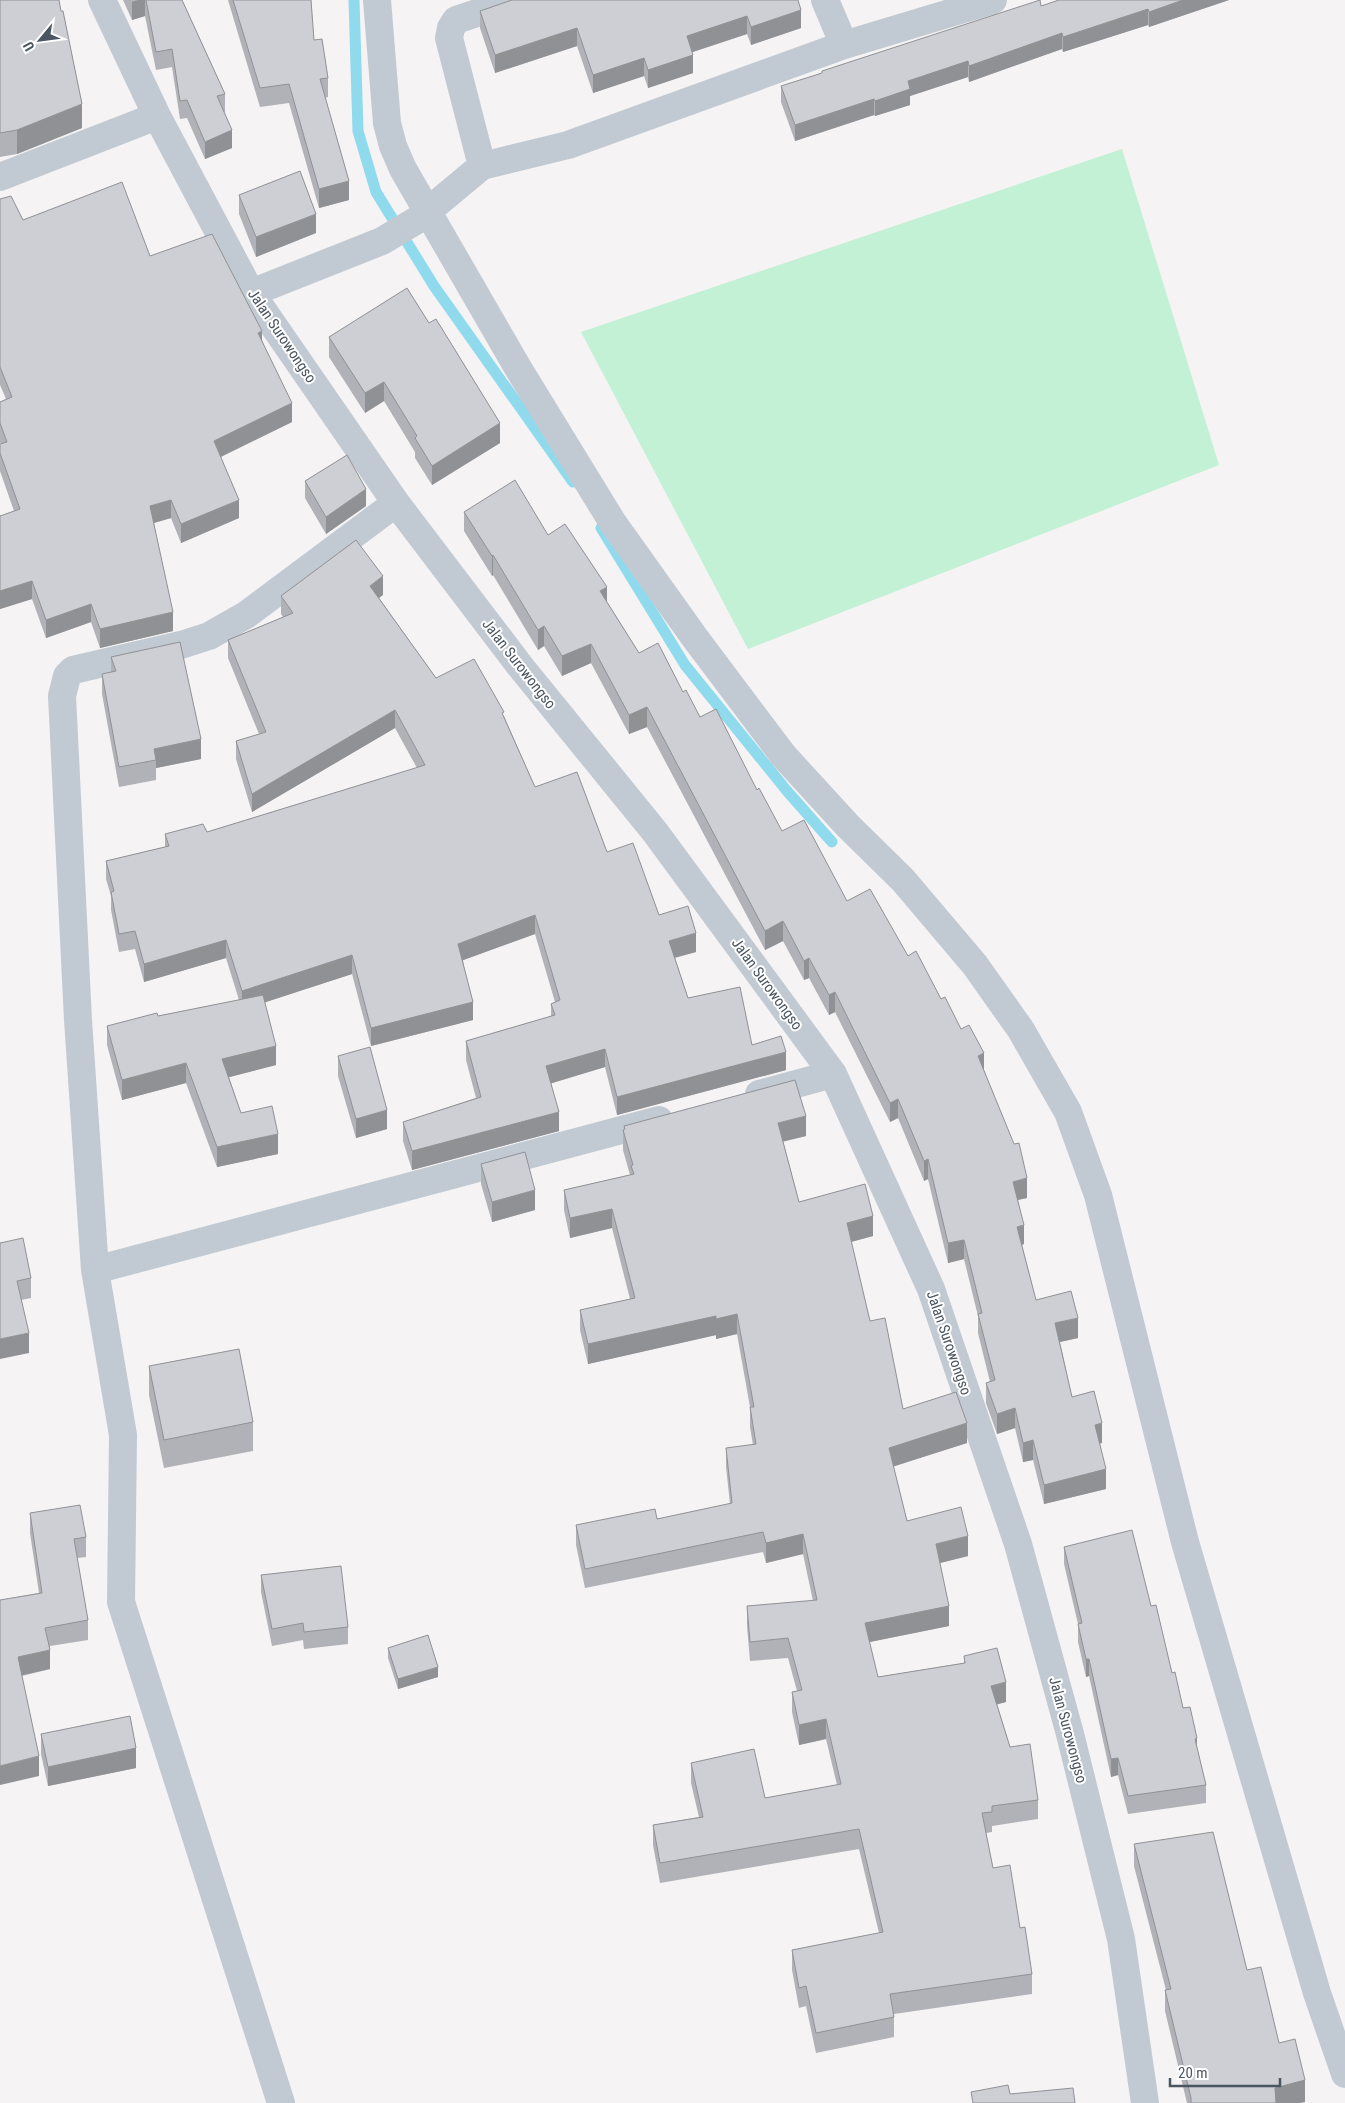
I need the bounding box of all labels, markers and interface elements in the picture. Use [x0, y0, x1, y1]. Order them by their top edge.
north arrow [15, 15, 65, 65]
text: U [20, 39, 38, 54]
street label: Jalan Surowongso [244, 286, 320, 386]
street label: Jalan Surowongso [478, 615, 560, 713]
street label: Jalan Surowongso [728, 935, 806, 1033]
street label: Jalan Surowongso [923, 1289, 975, 1397]
street label: Jalan Surowongso [1045, 1675, 1091, 1785]
scale bar [1170, 2056, 1280, 2088]
text: 20 m [1178, 2064, 1208, 2082]

